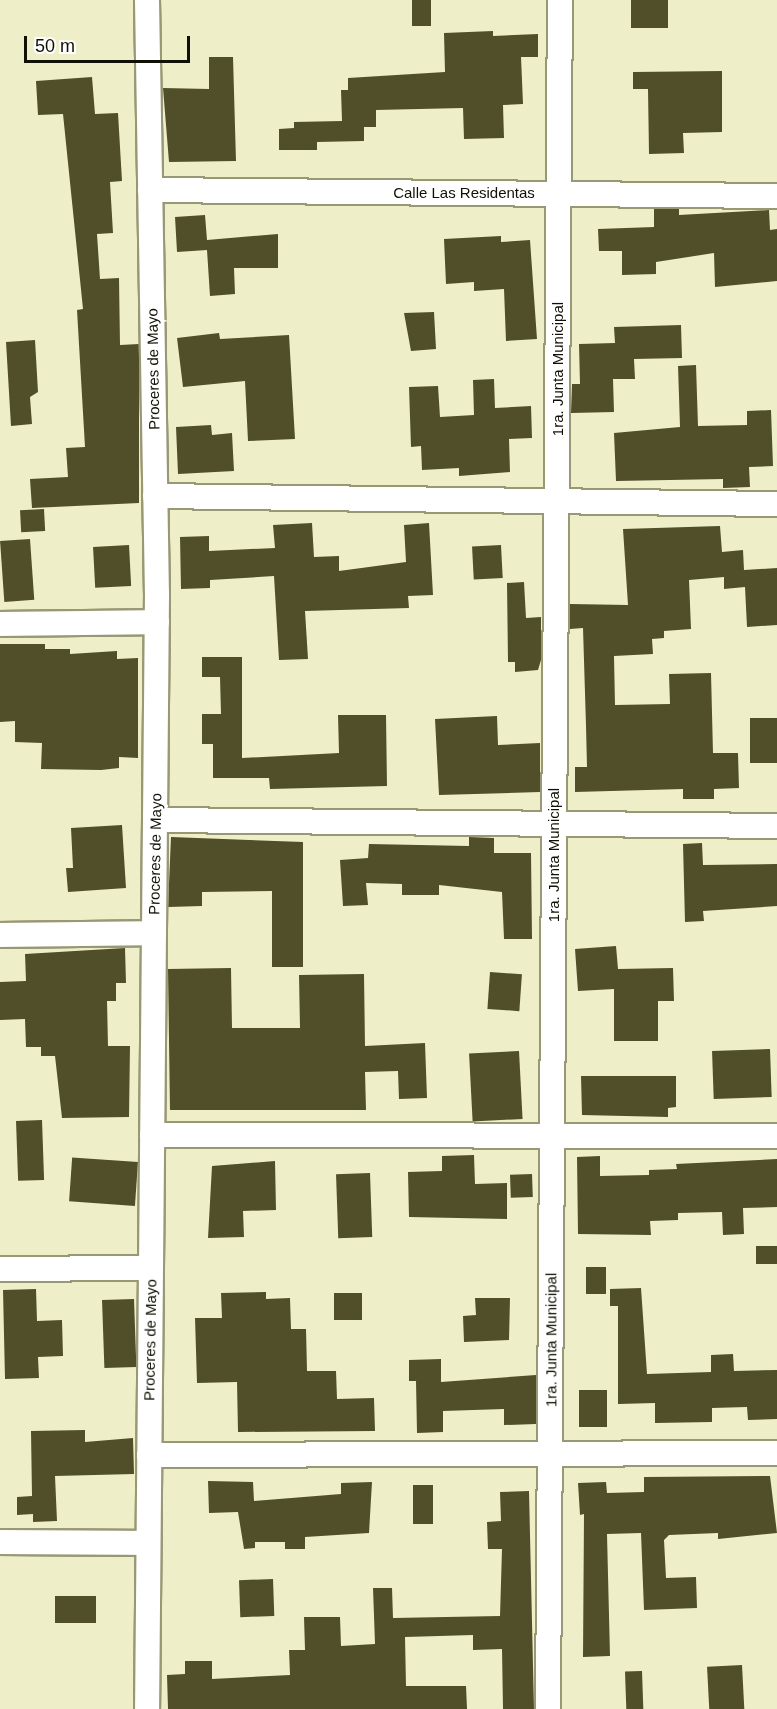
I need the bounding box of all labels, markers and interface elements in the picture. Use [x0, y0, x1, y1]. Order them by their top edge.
scale bar [27, 24, 194, 62]
text: 50 m [35, 36, 75, 56]
street label: Calle Las Residentas [393, 184, 535, 202]
street label: 1ra. Junta Municipal [549, 302, 567, 436]
street label: Proceres de Mayo [143, 308, 163, 430]
street label: 1ra. Junta Municipal [545, 788, 563, 922]
street label: Proceres de Mayo [145, 793, 165, 915]
street label: 1ra. Junta Municipal [542, 1273, 560, 1407]
street label: Proceres de Mayo [140, 1279, 160, 1401]

